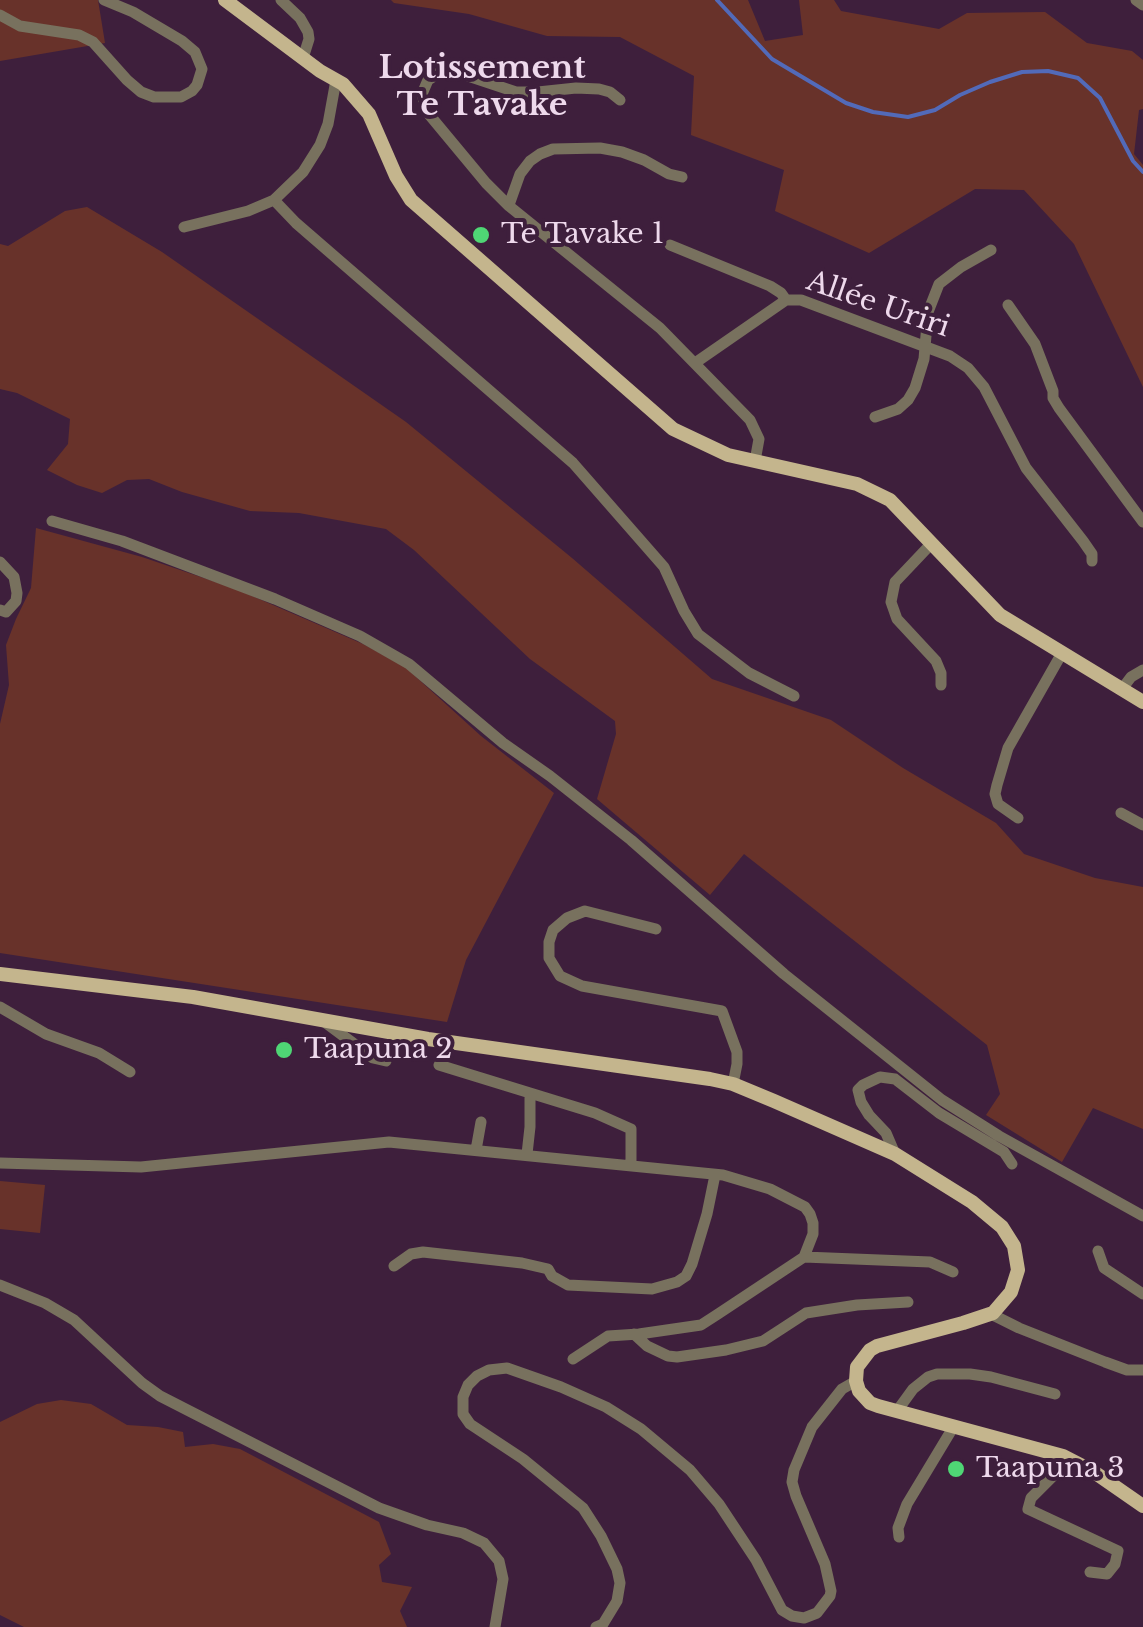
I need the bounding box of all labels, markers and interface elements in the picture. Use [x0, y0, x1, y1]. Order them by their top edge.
district label: Lotissement Te Tavake [378, 50, 586, 125]
place label: Te Tavake 1 [501, 218, 664, 252]
marker: Te Tavake 1 [470, 224, 492, 246]
street label: Allée Uriri [802, 265, 954, 345]
place label: Taapuna 2 [304, 1033, 452, 1067]
marker: Taapuna 2 [273, 1039, 295, 1061]
place label: Taapuna 3 [976, 1452, 1124, 1486]
marker: Taapuna 3 [945, 1458, 967, 1480]

